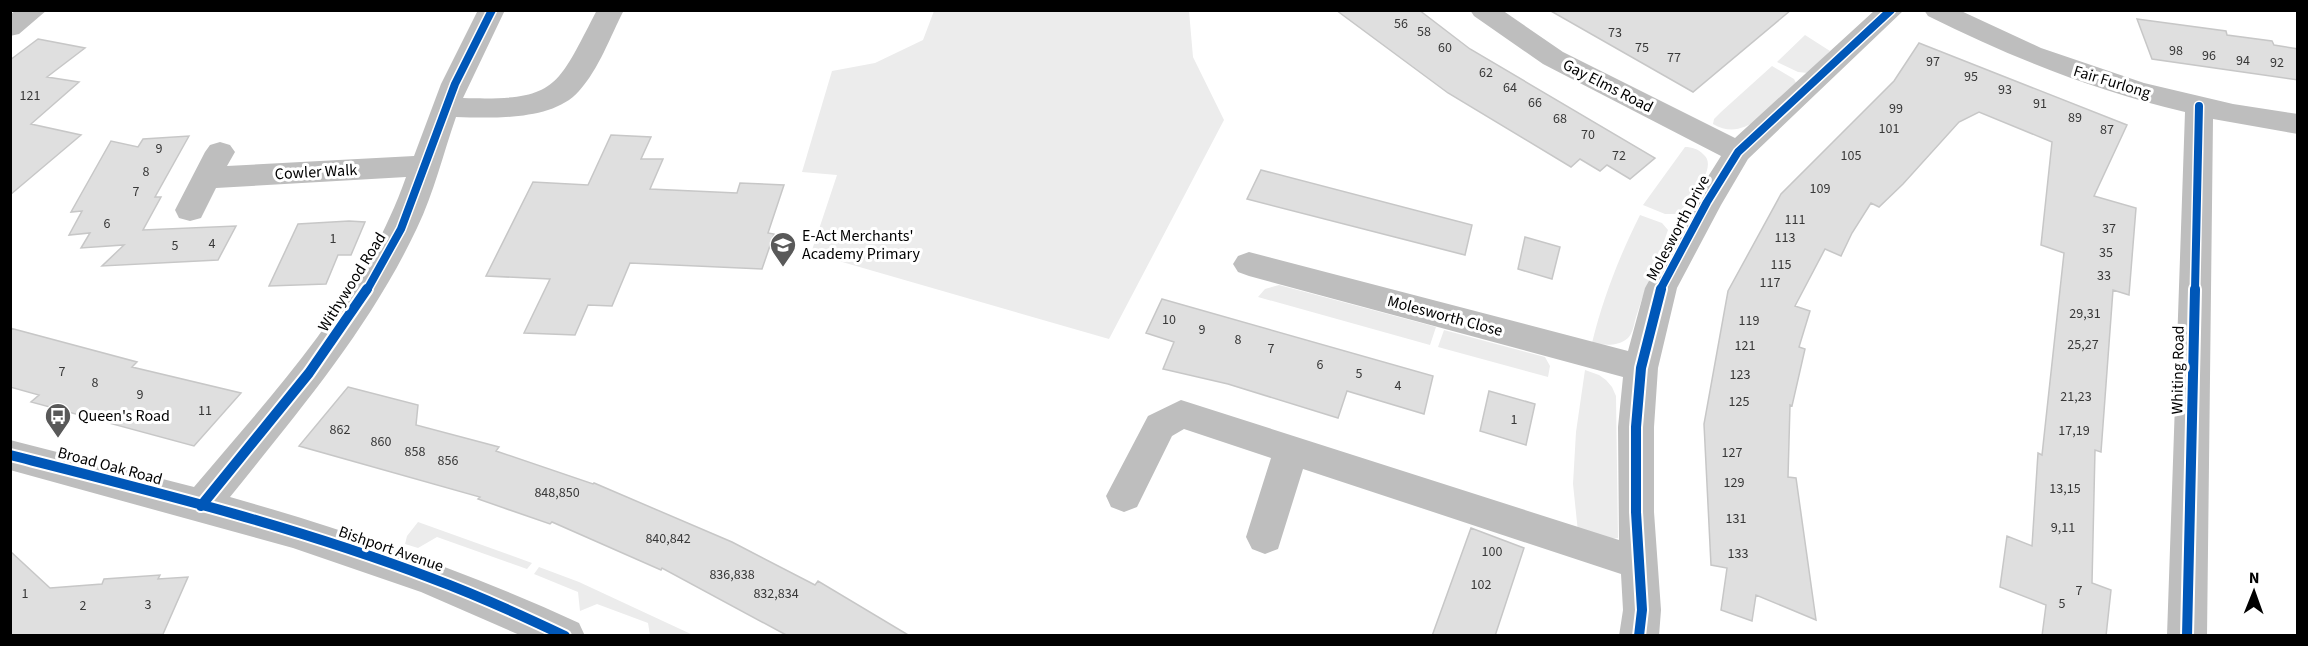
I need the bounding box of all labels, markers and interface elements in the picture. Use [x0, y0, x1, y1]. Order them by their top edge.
house number: 56 [1394, 14, 1408, 34]
house number: 58 [1417, 22, 1431, 42]
house number: 73 [1608, 23, 1622, 43]
house number: 60 [1438, 38, 1452, 58]
house number: 75 [1635, 38, 1649, 58]
house number: 98 [2169, 41, 2183, 61]
house number: 96 [2202, 46, 2216, 66]
house number: 77 [1667, 48, 1681, 68]
house number: 94 [2236, 51, 2250, 71]
house number: 97 [1926, 52, 1940, 72]
house number: 92 [2270, 53, 2284, 73]
street label: Gay Elms Road [1559, 54, 1657, 118]
street label: Fair Furlong [2071, 60, 2153, 104]
house number: 62 [1479, 63, 1493, 83]
house number: 95 [1964, 67, 1978, 87]
house number: 64 [1503, 78, 1517, 98]
house number: 93 [1998, 80, 2012, 100]
house number: 121 [20, 86, 40, 106]
house number: 66 [1528, 93, 1542, 113]
house number: 91 [2033, 94, 2047, 114]
house number: 99 [1889, 99, 1903, 119]
house number: 89 [2068, 108, 2082, 128]
house number: 68 [1553, 109, 1567, 129]
house number: 101 [1879, 119, 1899, 139]
house number: 87 [2100, 120, 2114, 140]
house number: 70 [1581, 125, 1595, 145]
house number: 9 [156, 139, 163, 159]
house number: 72 [1612, 146, 1626, 166]
house number: 105 [1841, 146, 1861, 166]
street label: Cowler Walk [274, 159, 358, 185]
house number: 8 [143, 162, 150, 182]
street label: Molesworth Drive [1641, 171, 1715, 285]
house number: 109 [1810, 179, 1830, 199]
house number: 7 [133, 182, 140, 202]
house number: 111 [1785, 210, 1805, 230]
house number: 6 [104, 214, 111, 234]
house number: 37 [2102, 219, 2116, 239]
place label: E-Act Merchants' Academy Primary [802, 225, 920, 265]
street label: Withywood Road [313, 228, 391, 336]
house number: 113 [1775, 228, 1795, 248]
house number: 1 [330, 229, 337, 249]
school or university icon: E-Act Merchants' Academy Primary [768, 230, 798, 268]
house number: 4 [209, 234, 216, 254]
house number: 5 [172, 236, 179, 256]
house number: 35 [2099, 243, 2113, 263]
house number: 115 [1771, 255, 1791, 275]
house number: 33 [2097, 266, 2111, 286]
house number: 117 [1760, 273, 1780, 293]
street label: Molesworth Close [1385, 290, 1505, 342]
house number: 29,31 [2069, 304, 2101, 324]
house number: 10 [1162, 310, 1176, 330]
house number: 119 [1739, 311, 1759, 331]
house number: 9 [1199, 320, 1206, 340]
street label: Whiting Road [2166, 325, 2190, 415]
house number: 8 [1235, 330, 1242, 350]
house number: 25,27 [2067, 335, 2099, 355]
house number: 121 [1735, 336, 1755, 356]
house number: 7 [1268, 339, 1275, 359]
house number: 6 [1317, 355, 1324, 375]
house number: 7 [59, 362, 66, 382]
house number: 5 [1356, 364, 1363, 384]
house number: 123 [1730, 365, 1750, 385]
house number: 8 [92, 373, 99, 393]
house number: 4 [1395, 376, 1402, 396]
house number: 9 [137, 385, 144, 405]
house number: 21,23 [2060, 387, 2092, 407]
house number: 125 [1729, 392, 1749, 412]
bus stop icon: Queen's Road [43, 401, 73, 439]
house number: 11 [198, 401, 212, 421]
place label: Queen's Road [78, 405, 170, 427]
house number: 1 [1511, 410, 1518, 430]
house number: 862 [330, 420, 350, 440]
house number: 17,19 [2058, 421, 2090, 441]
house number: 860 [371, 432, 391, 452]
street label: Broad Oak Road [55, 441, 165, 491]
house number: 858 [405, 442, 425, 462]
house number: 127 [1722, 443, 1742, 463]
house number: 856 [438, 451, 458, 471]
house number: 129 [1724, 473, 1744, 493]
house number: 13,15 [2049, 479, 2081, 499]
house number: 848,850 [534, 483, 580, 503]
house number: 131 [1726, 509, 1746, 529]
house number: 9,11 [2051, 518, 2075, 538]
street label: Bishport Avenue [336, 521, 447, 577]
house number: 840,842 [645, 529, 691, 549]
house number: 100 [1482, 542, 1502, 562]
house number: 133 [1728, 544, 1748, 564]
north arrow [2224, 562, 2284, 622]
house number: 836,838 [709, 565, 755, 585]
text: N [2249, 567, 2260, 589]
house number: 102 [1471, 575, 1491, 595]
house number: 7 [2076, 581, 2083, 601]
house number: 1 [22, 584, 29, 604]
house number: 832,834 [753, 584, 799, 604]
house number: 5 [2059, 594, 2066, 614]
house number: 3 [145, 595, 152, 615]
house number: 2 [80, 596, 87, 616]

